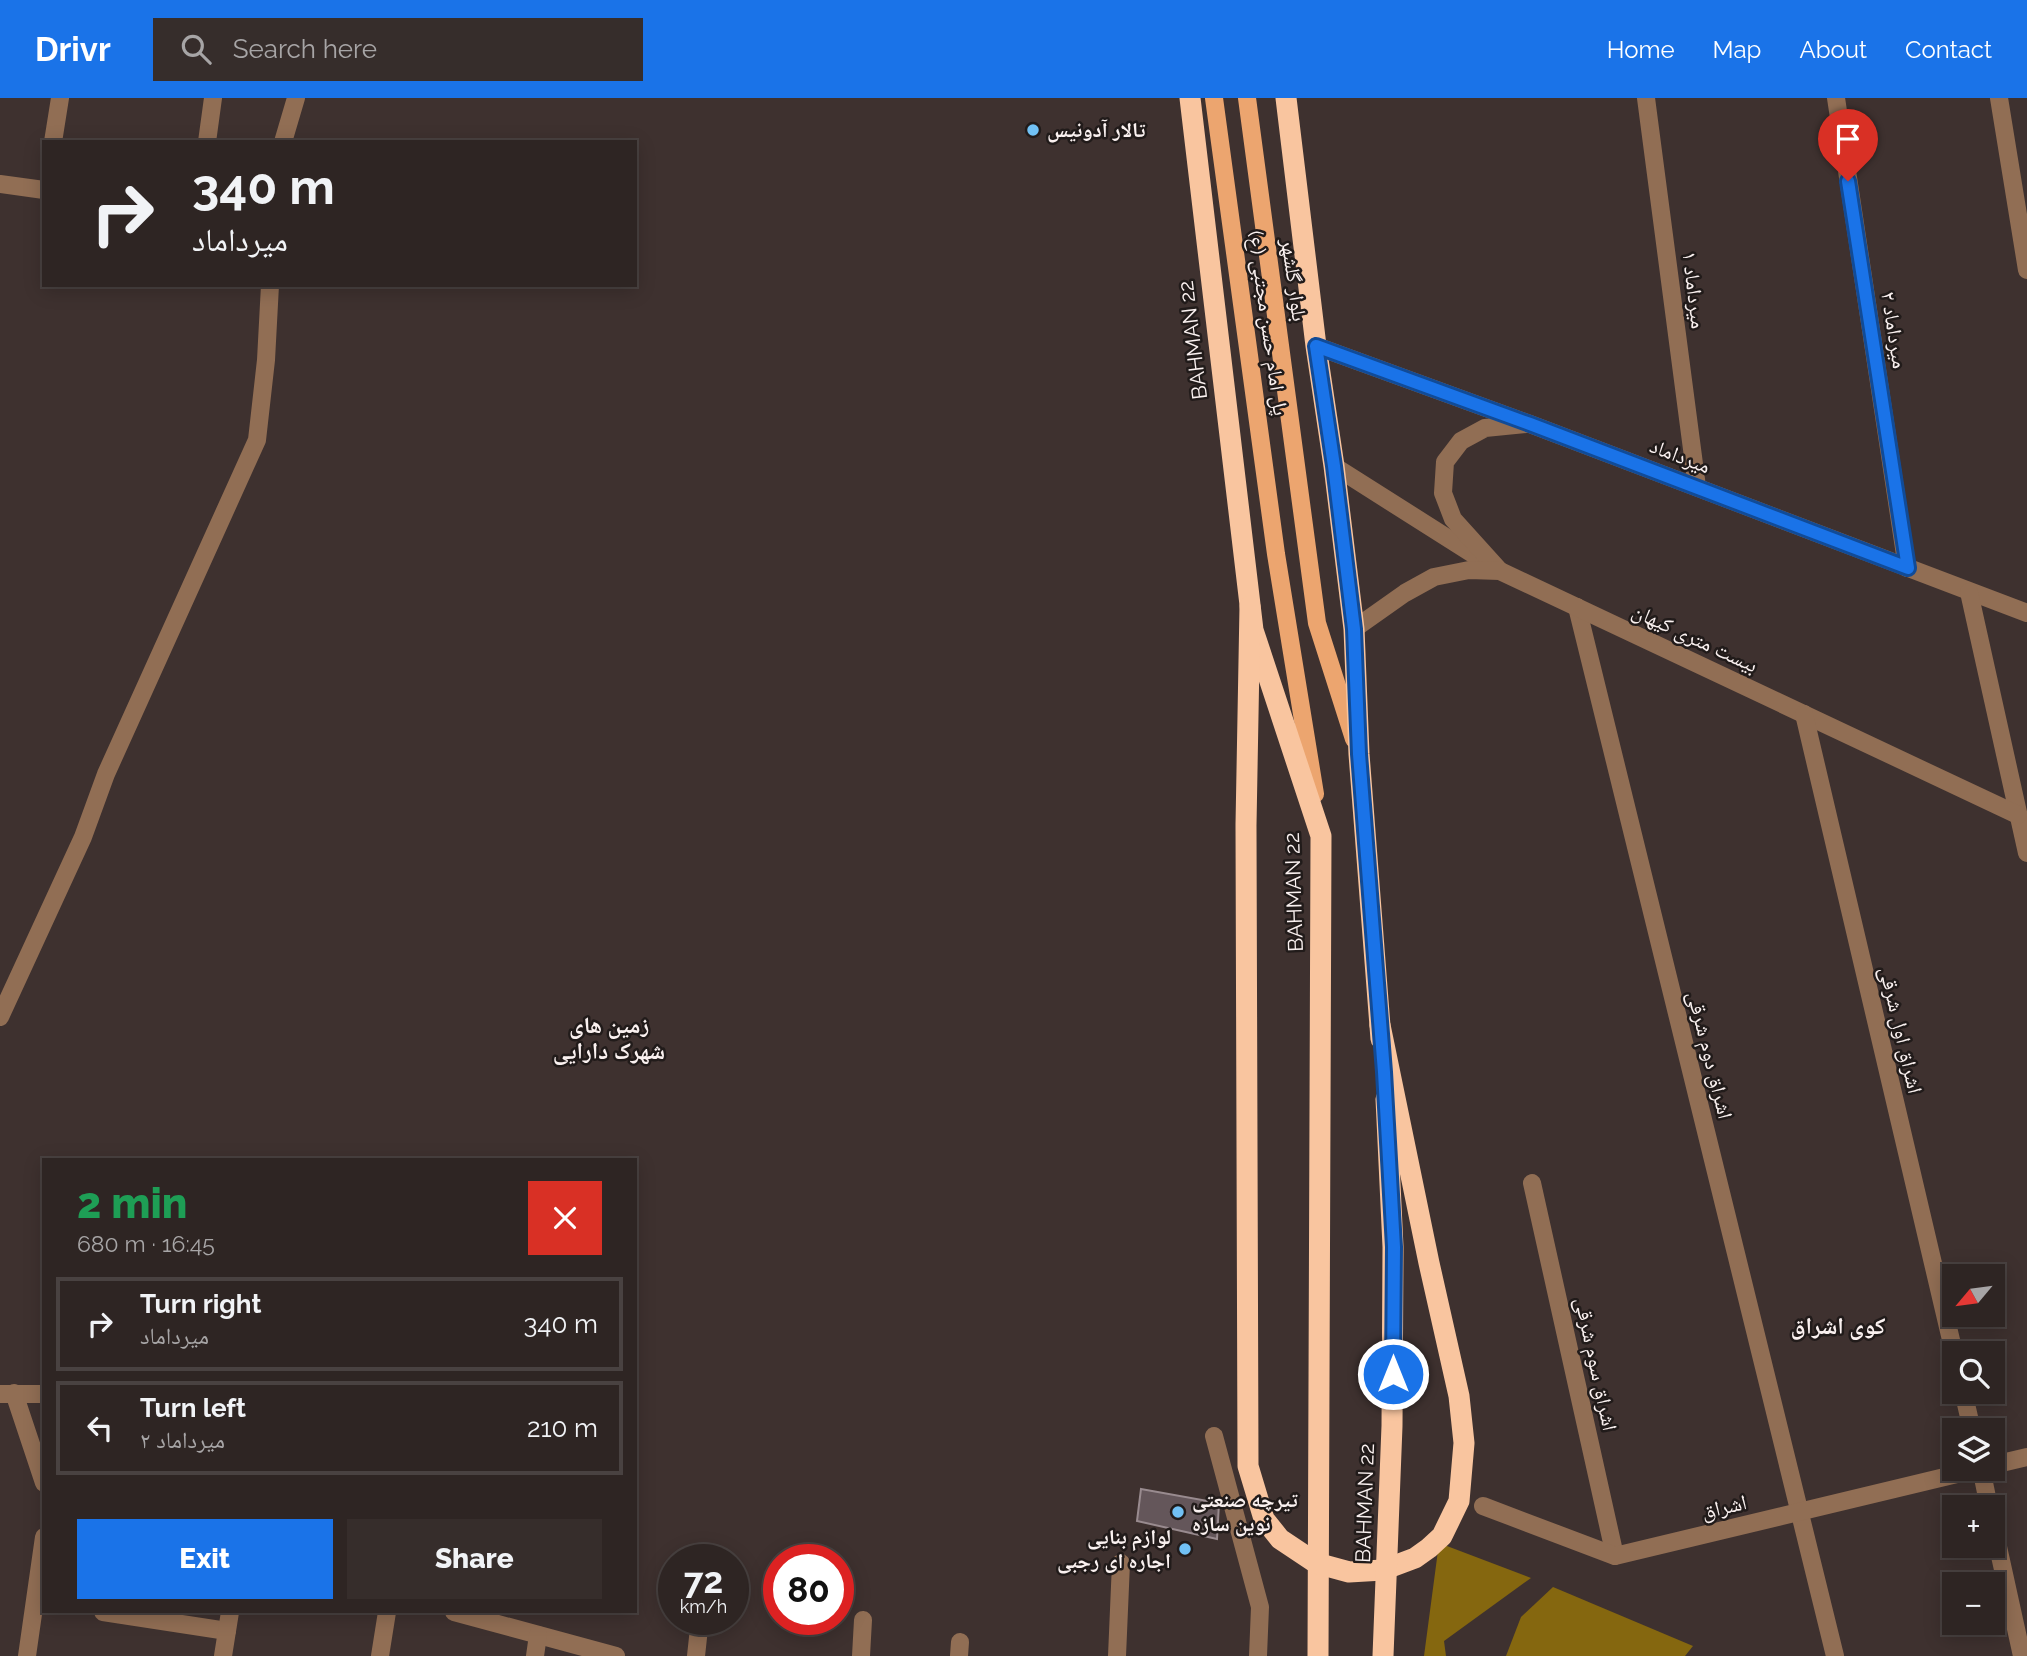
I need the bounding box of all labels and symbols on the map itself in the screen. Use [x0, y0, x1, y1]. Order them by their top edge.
pin [1818, 109, 1878, 181]
place label: تالار آدونیس [1047, 117, 1146, 143]
marker: تالار آدونیس [1025, 122, 1041, 138]
street label: پل امام حسن مجتبی (ع) [1241, 229, 1294, 417]
street label: بلوار گلشهر [1276, 236, 1313, 323]
street label: میرداماد ۱ [1677, 250, 1712, 330]
street label: BAHMAN 22 [1173, 279, 1212, 401]
street label: میرداماد ۲ [1876, 290, 1913, 370]
street label: میرداماد [1646, 433, 1714, 478]
street label: بیست متری کیهان [1628, 598, 1762, 678]
street label: BAHMAN 22 [1279, 832, 1308, 952]
street label: اشراق اول شرقی [1874, 964, 1928, 1096]
street label: اشراق دوم شرقی [1681, 988, 1738, 1122]
district label: زمین های شهرک دارایی [553, 1011, 665, 1065]
north arrow [1942, 1264, 2006, 1326]
street label: اشراق سوم شرقی [1568, 1295, 1623, 1433]
district label: کوی اشراق [1791, 1312, 1885, 1340]
position arrow [1356, 1337, 1430, 1411]
street label: BAHMAN 22 [1350, 1443, 1379, 1563]
place label: تیرچه صنعتی نوین سازه [1192, 1487, 1298, 1537]
street label: اشراق [1699, 1489, 1749, 1525]
marker: تیرچه صنعتی نوین سازه [1170, 1504, 1186, 1520]
place label: لوازم بنایی اجاره ای رجبی [1057, 1524, 1171, 1574]
marker: لوازم بنایی اجاره ای رجبی [1177, 1541, 1193, 1557]
speed limit sign: 80 [763, 1544, 854, 1635]

